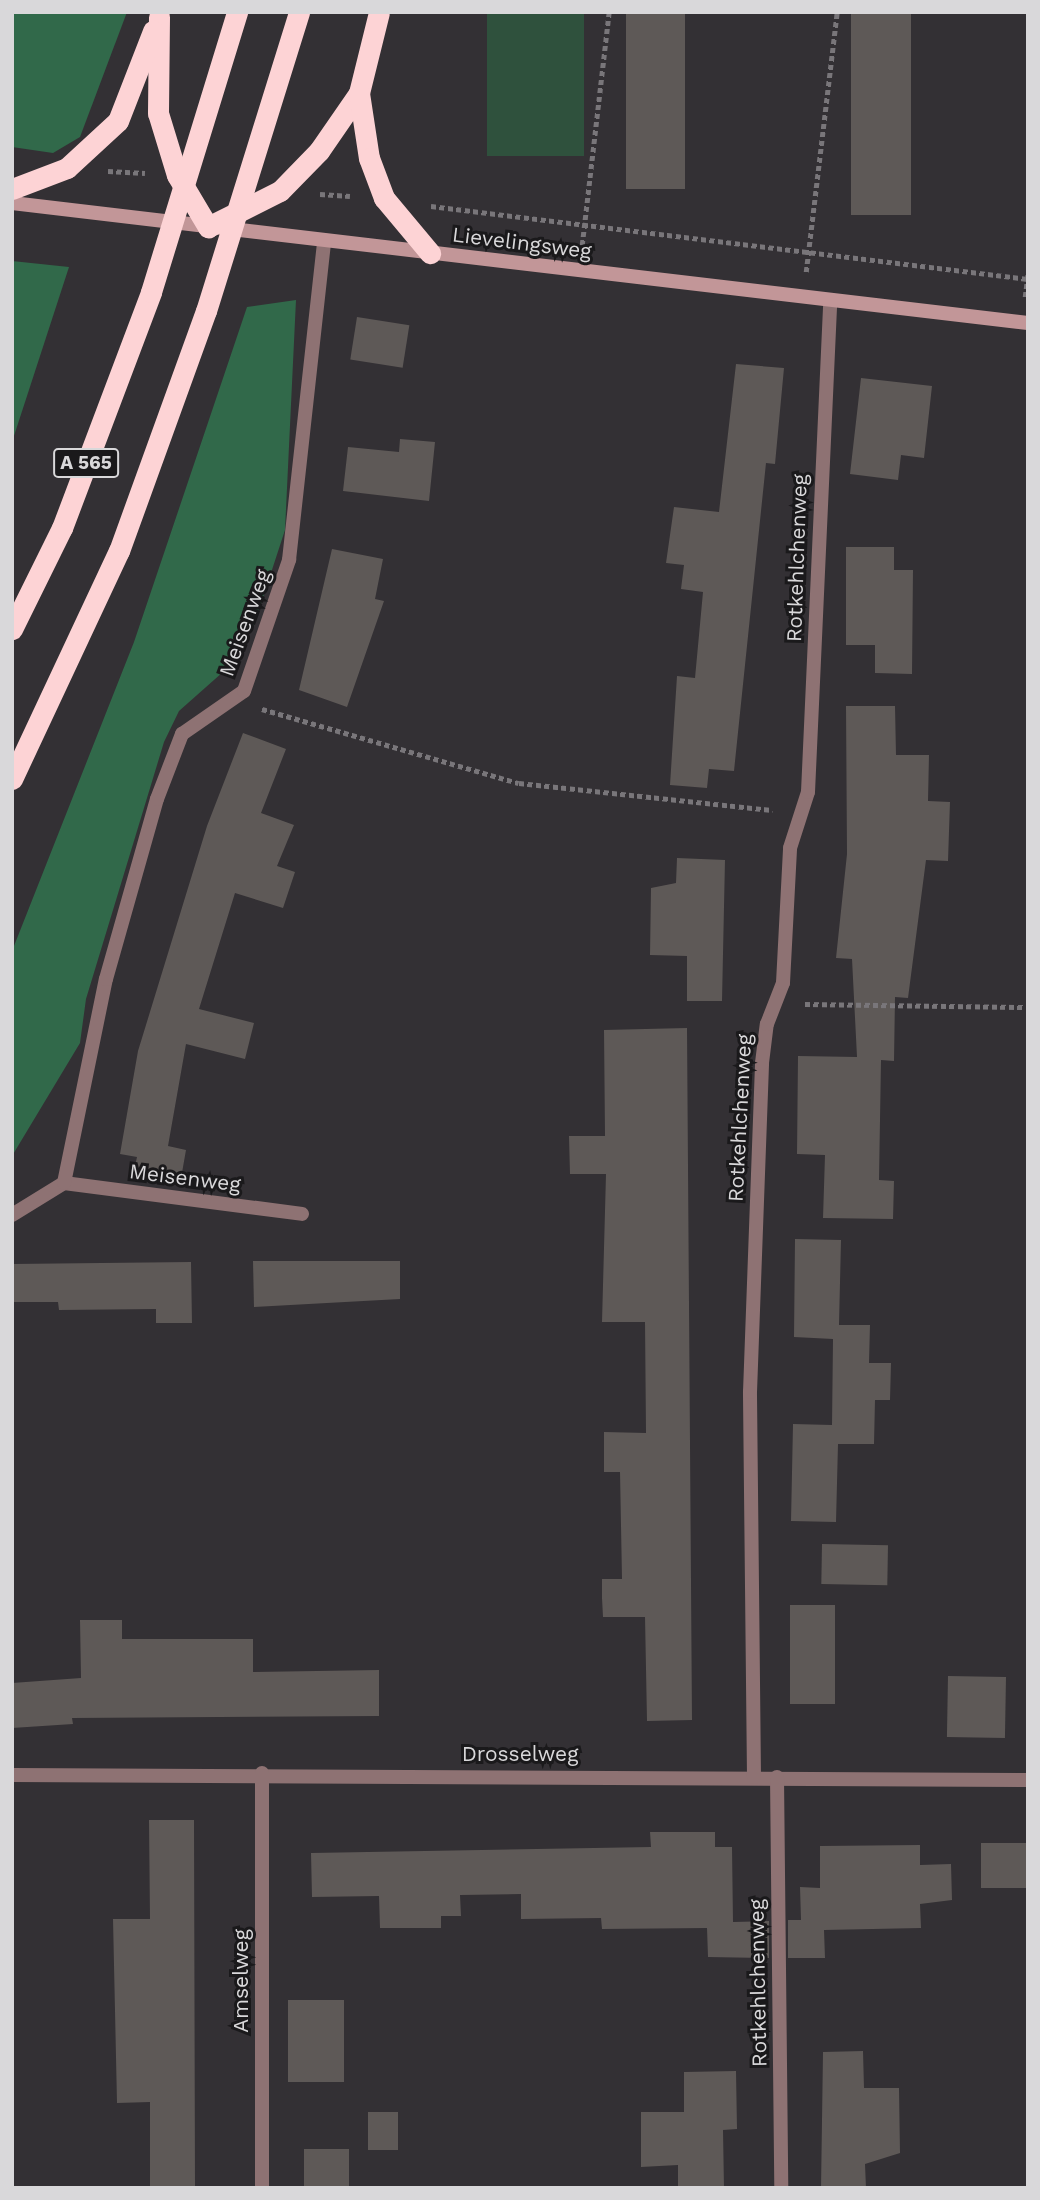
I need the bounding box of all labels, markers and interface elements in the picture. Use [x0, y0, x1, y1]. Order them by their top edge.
street label: Lievelingsweg [451, 222, 593, 264]
road number: A 565 [53, 447, 119, 478]
street label: Rotkehlchenweg [781, 474, 813, 642]
street label: Meisenweg [214, 566, 276, 680]
street label: Rotkehlchenweg [723, 1033, 757, 1203]
street label: Meisenweg [128, 1159, 242, 1197]
street label: Drosselweg [462, 1741, 578, 1767]
street label: Rotkehlchenweg [744, 1899, 772, 2067]
street label: Amselweg [228, 1929, 254, 2033]

